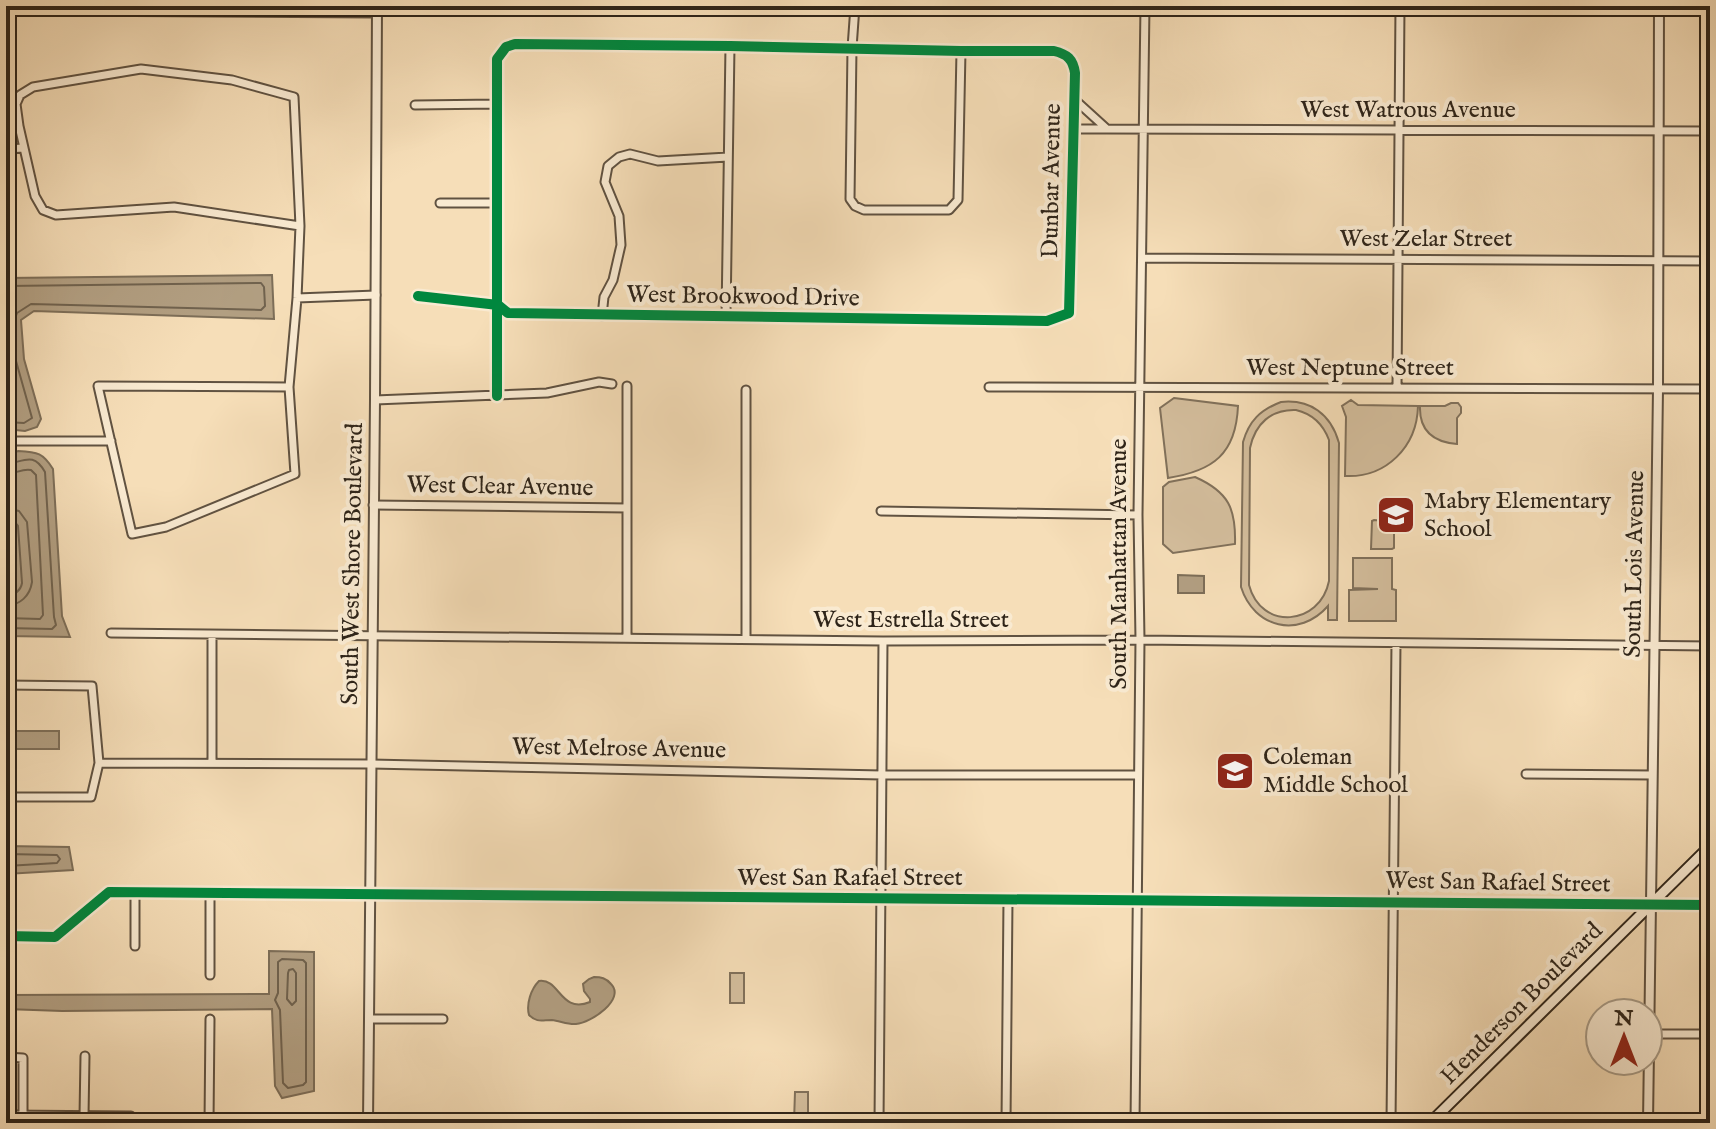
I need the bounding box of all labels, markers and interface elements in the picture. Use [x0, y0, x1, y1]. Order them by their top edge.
street label: West Watrous Avenue [1300, 95, 1516, 126]
street label: Dunbar Avenue [1035, 103, 1069, 259]
street label: West Zelar Street [1339, 224, 1513, 255]
street label: West Brookwood Drive [626, 279, 860, 315]
street label: West Neptune Street [1246, 353, 1454, 384]
street label: South West Shore Boulevard [335, 422, 371, 706]
street label: South Manhattan Avenue [1104, 439, 1135, 689]
street label: West Clear Avenue [406, 470, 594, 504]
street label: South Lois Avenue [1618, 470, 1652, 658]
place label: Mabry Elementary School [1424, 486, 1611, 545]
school or university icon: Mabry Elementary School [1375, 494, 1417, 536]
street label: West Estrella Street [813, 605, 1009, 636]
street label: West Melrose Avenue [512, 732, 726, 766]
place label: Coleman Middle School [1263, 742, 1408, 801]
school or university icon: Coleman Middle School [1214, 750, 1256, 792]
street label: West San Rafael Street [737, 863, 963, 894]
street label: West San Rafael Street [1385, 866, 1611, 900]
street label: Henderson Boulevard [1434, 916, 1610, 1092]
north arrow [1584, 997, 1664, 1077]
text: N [1613, 1005, 1634, 1033]

